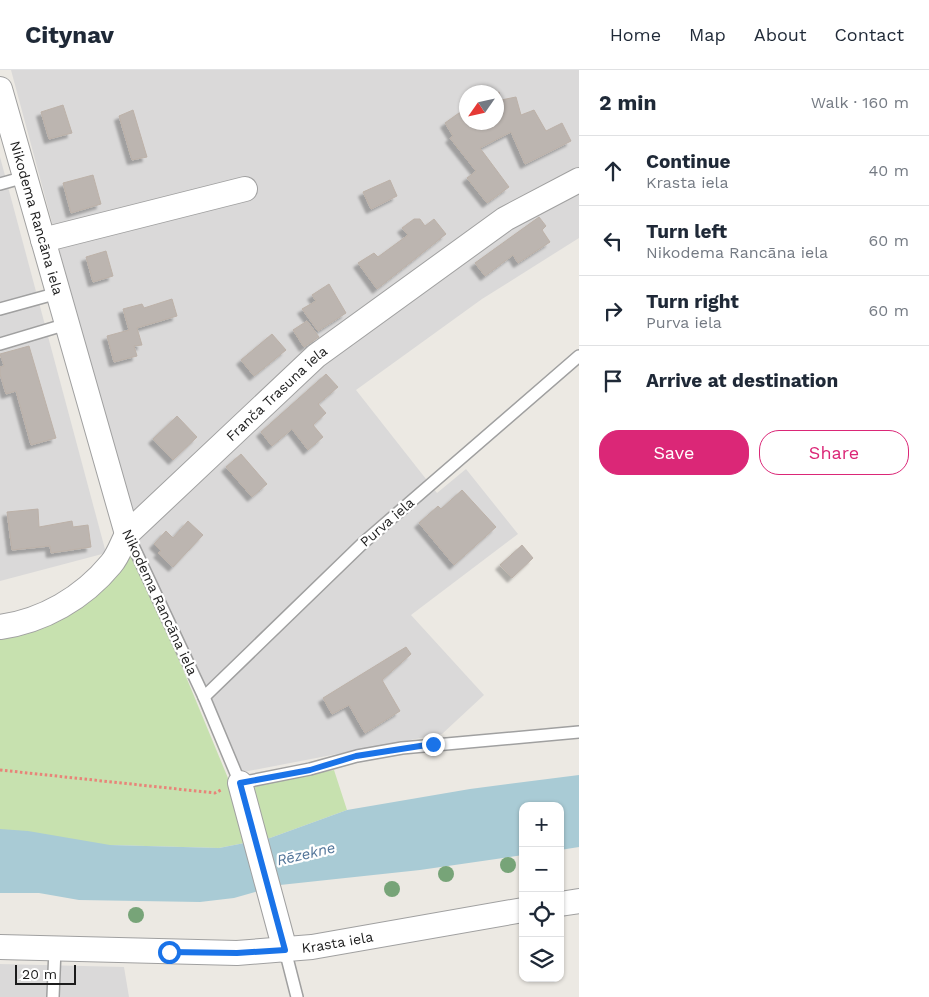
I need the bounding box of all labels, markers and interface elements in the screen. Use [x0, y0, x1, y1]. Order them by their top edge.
text: Citynav [25, 21, 114, 49]
text: Home [610, 24, 661, 45]
text: Map [689, 24, 726, 45]
text: About [754, 24, 806, 45]
text: Contact [834, 24, 904, 45]
north arrow [459, 85, 504, 130]
text: 2 min [599, 90, 656, 115]
text: Walk · 160 m [811, 93, 909, 112]
street label: Nikodema Rancāna iela [7, 139, 66, 297]
text: Continue [646, 150, 730, 173]
icon: ahead [599, 157, 627, 185]
text: 40 m [869, 161, 909, 180]
text: Krasta iela [646, 173, 729, 192]
text: Turn left [646, 220, 727, 243]
icon: left [599, 227, 627, 255]
text: 60 m [869, 231, 909, 250]
text: Nikodema Rancāna iela [646, 243, 828, 262]
text: Turn right [646, 290, 739, 313]
icon: right [599, 297, 627, 325]
text: 60 m [869, 301, 909, 320]
text: Purva iela [646, 313, 722, 332]
street label: Franča Trasuna iela [223, 343, 330, 444]
icon: arrive [599, 367, 627, 395]
text: Arrive at destination [646, 369, 838, 392]
button: Save [599, 430, 749, 475]
button: Share [759, 430, 909, 475]
street label: Purva iela [357, 494, 417, 550]
street label: Nikodema Rancāna iela [119, 526, 201, 678]
route end [422, 733, 445, 756]
map controls [519, 802, 564, 982]
button: + [519, 802, 564, 847]
water label: Rēzekne [275, 839, 337, 869]
button: − [519, 847, 564, 892]
button: locate [519, 892, 564, 937]
street label: Krasta iela [301, 928, 374, 956]
button: layers [519, 937, 564, 982]
route start [158, 941, 181, 964]
scale bar [15, 962, 76, 985]
text: 20 m [22, 966, 57, 982]

